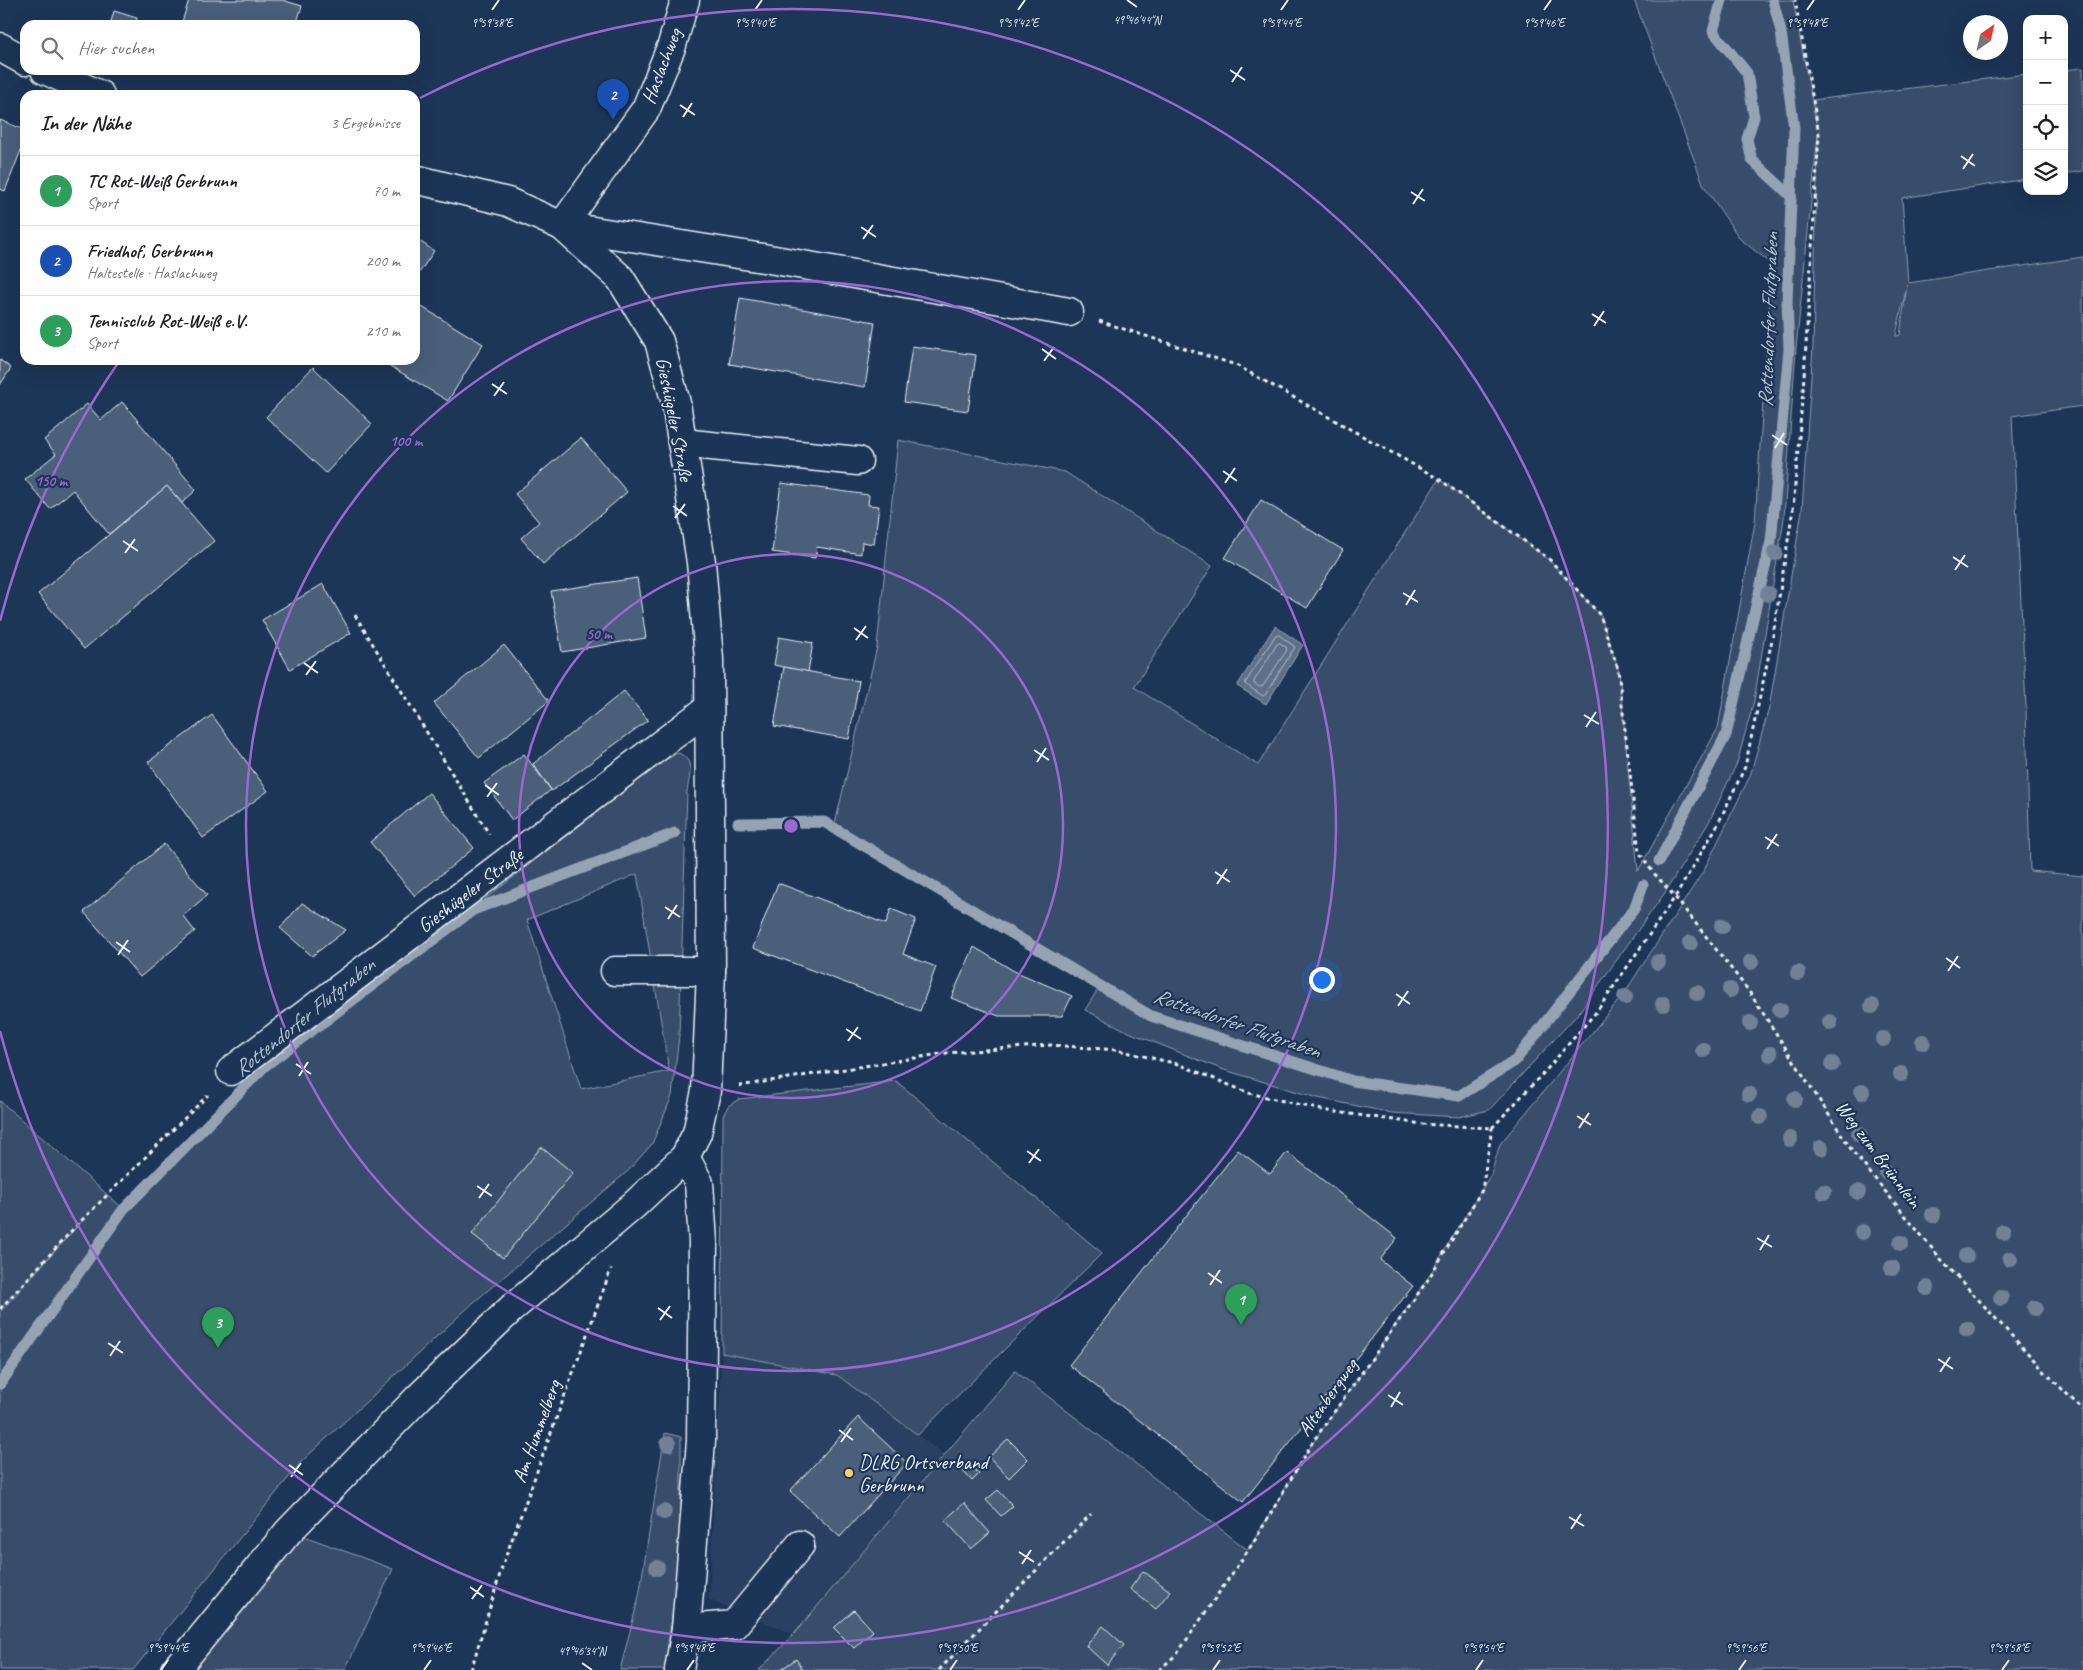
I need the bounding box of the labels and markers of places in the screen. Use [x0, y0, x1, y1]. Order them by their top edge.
pin: 2 [597, 79, 629, 120]
centre of rings [782, 817, 800, 835]
pin: 1 [1225, 1284, 1257, 1325]
pin: 3 [202, 1307, 234, 1348]
place label: DLRG Ortsverband Gerbrunn [859, 1450, 991, 1498]
marker: DLRG Ortsverband Gerbrunn [843, 1467, 855, 1479]

